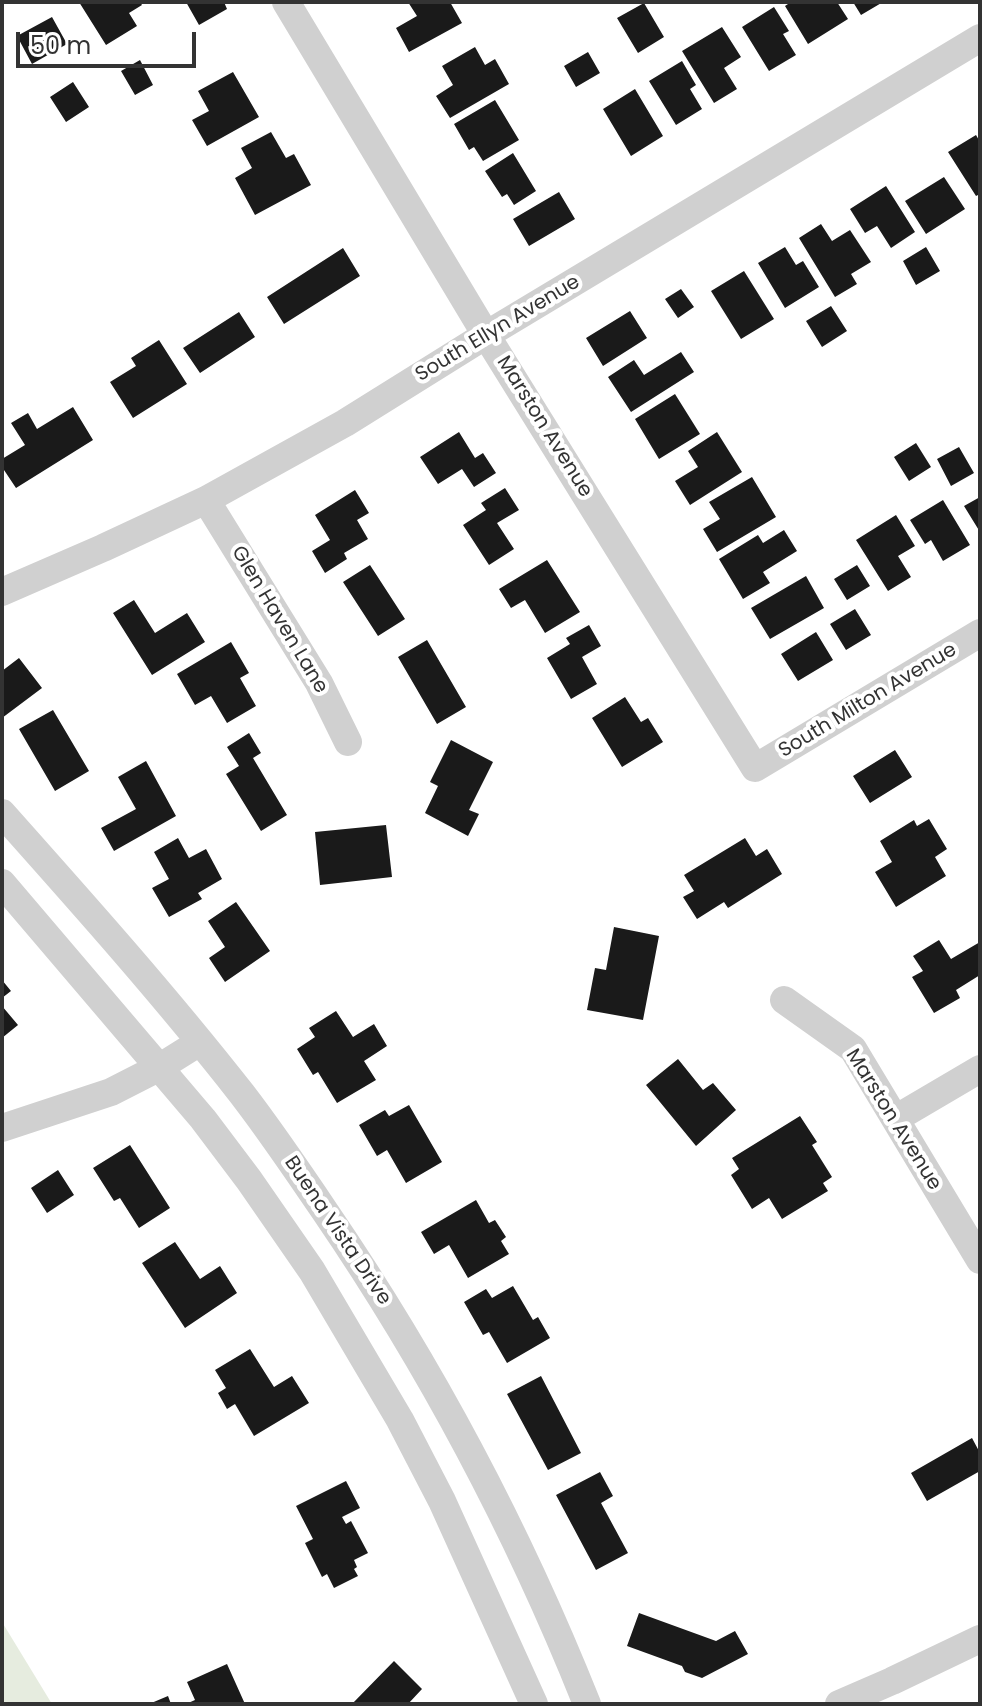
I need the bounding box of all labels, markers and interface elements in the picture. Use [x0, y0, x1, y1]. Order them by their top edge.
scale bar [20, 16, 200, 66]
text: 50 m [30, 29, 91, 62]
street label: South Ellyn Avenue [412, 270, 584, 388]
street label: Marston Avenue [491, 352, 597, 502]
street label: Glen Haven Lane [226, 542, 332, 698]
street label: South Milton Avenue [775, 638, 961, 764]
street label: Marston Avenue [840, 1045, 946, 1195]
street label: Buena Vista Drive [278, 1152, 396, 1310]

